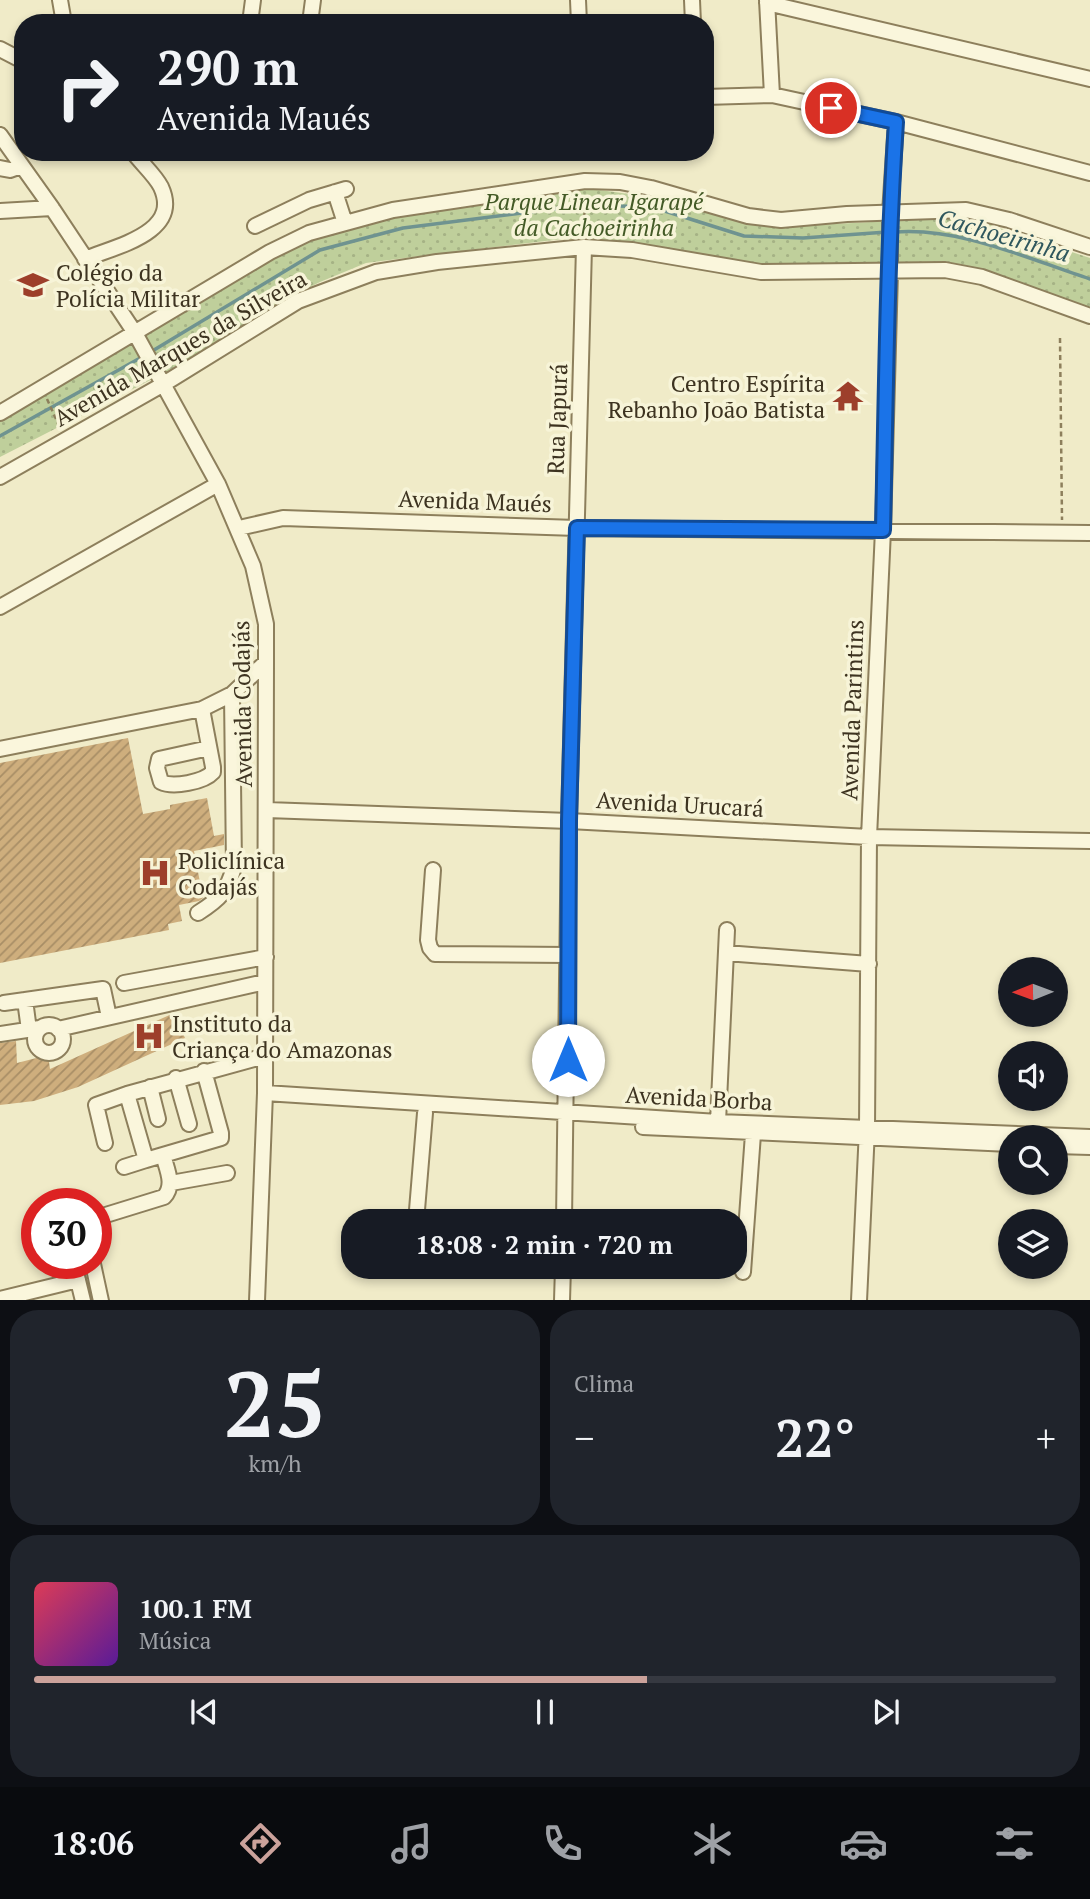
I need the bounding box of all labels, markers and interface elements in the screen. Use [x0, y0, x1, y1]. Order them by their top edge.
text: 290 m [157, 34, 299, 99]
icon: right [42, 42, 133, 133]
pin [801, 78, 861, 138]
icon: arrive [812, 89, 850, 127]
text: Avenida Maués [157, 97, 371, 139]
park label: Parque Linear Igarapé da Cachoeirinha [484, 186, 704, 243]
water label: Cachoeirinha [934, 201, 1074, 269]
place label: Colégio da Polícia Militar [56, 257, 200, 314]
street label: Avenida Marques da Silveira [48, 263, 312, 433]
school or university icon: Colégio da Polícia Militar [16, 268, 50, 302]
street label: Rua Japurá [540, 363, 574, 475]
place label: Centro Espírita Rebanho João Batista [608, 368, 825, 425]
temple icon: Centro Espírita Rebanho João Batista [831, 379, 865, 413]
street label: Avenida Maués [398, 483, 552, 519]
street label: Avenida Parintins [833, 619, 871, 801]
street label: Avenida Codajás [225, 620, 259, 788]
street label: Avenida Urucará [595, 784, 765, 824]
place label: Policlínica Codajás [178, 845, 285, 902]
hospital icon: Policlínica Codajás [138, 856, 172, 890]
north arrow [998, 957, 1068, 1027]
map controls [998, 957, 1068, 1279]
place label: Instituto da Criança do Amazonas [172, 1008, 392, 1065]
hospital icon: Instituto da Criança do Amazonas [132, 1019, 166, 1053]
position arrow [531, 1023, 605, 1097]
button: sound [998, 1041, 1068, 1111]
street label: Avenida Borba [625, 1079, 774, 1117]
button: search [998, 1125, 1068, 1195]
speed limit sign: 30 [21, 1188, 112, 1279]
button: layers [998, 1209, 1068, 1279]
text: 18:08 · 2 min · 720 m [415, 1227, 673, 1261]
text: 25 [224, 1342, 326, 1463]
text: Clima [574, 1368, 634, 1399]
text: 22° [775, 1403, 855, 1472]
text: − [574, 1413, 594, 1463]
text: + [1036, 1413, 1056, 1463]
text: km/h [248, 1448, 302, 1479]
text: 100.1 FM [139, 1591, 252, 1625]
text: Música [139, 1625, 211, 1656]
icon: previous [185, 1693, 223, 1731]
icon: pause [526, 1693, 564, 1731]
icon: next [867, 1693, 905, 1731]
icon: directions [236, 1819, 285, 1868]
icon: music [387, 1819, 436, 1868]
icon: phone [538, 1819, 587, 1868]
icon: climate [688, 1819, 737, 1868]
icon: car [839, 1819, 888, 1868]
icon: filters [990, 1819, 1039, 1868]
text: 18:06 [51, 1822, 134, 1864]

